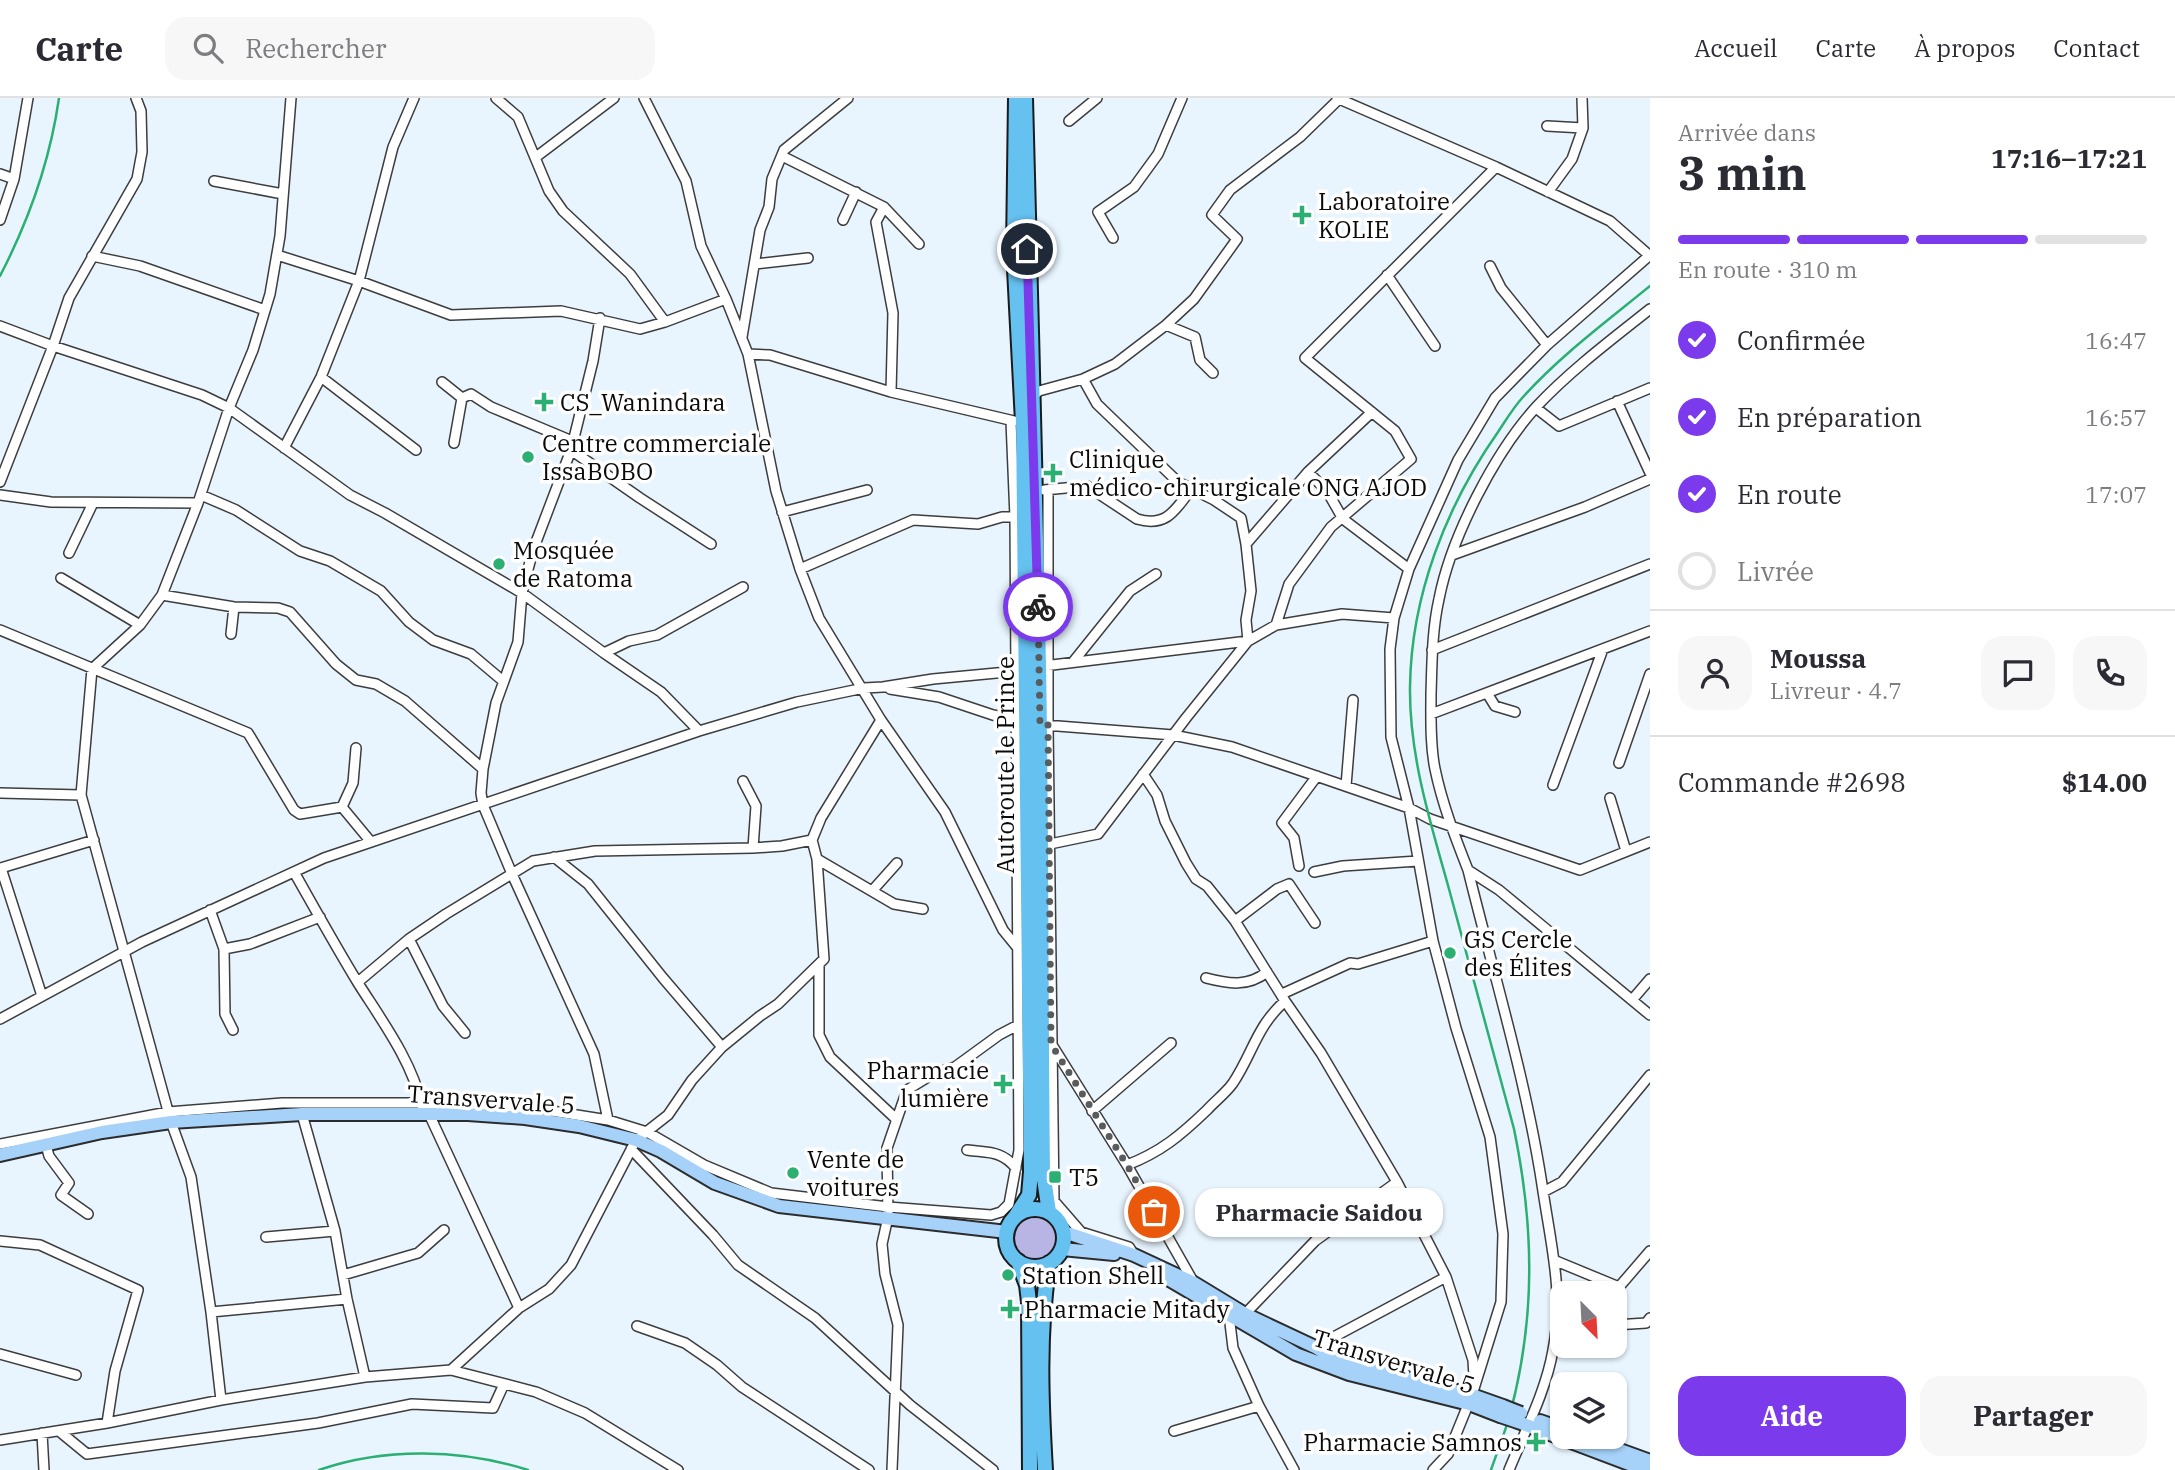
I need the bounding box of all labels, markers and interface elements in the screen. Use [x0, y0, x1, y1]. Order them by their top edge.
search box [165, 17, 655, 80]
text: Carte [35, 27, 123, 70]
icon: search [189, 29, 227, 67]
text: Rechercher [245, 31, 386, 65]
text: Accueil [1694, 32, 1778, 64]
text: Carte [1816, 32, 1876, 64]
text: À propos [1914, 32, 2015, 64]
text: Contact [2053, 32, 2140, 64]
text: Arrivée dans [1678, 117, 1816, 147]
text: 17:16–17:21 [1991, 141, 2147, 175]
text: 3 min [1678, 143, 1807, 203]
place label: Laboratoire KOLIE [1318, 185, 1450, 245]
marker: Laboratoire KOLIE [1292, 205, 1312, 225]
pin [997, 219, 1057, 279]
icon: home [1008, 230, 1046, 268]
text: En route · 310 m [1678, 254, 1857, 284]
icon: check [1678, 321, 1716, 359]
text: Confirmée [1737, 323, 1866, 357]
text: 16:47 [2085, 325, 2147, 355]
place label: CS_Wanindara [560, 386, 726, 418]
marker: CS_Wanindara [534, 392, 554, 412]
icon: check [1678, 398, 1716, 436]
text: En préparation [1737, 400, 1922, 434]
text: 16:57 [2085, 402, 2147, 432]
place label: Centre commerciale IssaBOBO [542, 427, 771, 487]
place label: Clinique médico-chirurgicale ONG AJOD [1069, 443, 1427, 503]
marker: Centre commerciale IssaBOBO [520, 449, 536, 465]
marker: Clinique médico-chirurgicale ONG AJOD [1043, 463, 1063, 483]
icon: check [1678, 475, 1716, 513]
text: En route [1737, 477, 1842, 511]
text: 17:07 [2085, 479, 2147, 509]
place label: Mosquée de Ratoma [513, 534, 633, 594]
text: Livrée [1737, 554, 1814, 588]
marker: Mosquée de Ratoma [491, 556, 507, 572]
courier [1003, 572, 1073, 642]
icon: bike [1019, 588, 1057, 626]
button: person [1678, 636, 1752, 710]
button: chat [1981, 636, 2055, 710]
button: phone [2073, 636, 2147, 710]
text: Moussa [1770, 641, 1866, 675]
street label: Autoroute le Prince [989, 656, 1021, 874]
text: Livreur · 4.7 [1770, 675, 1902, 705]
text: Commande #2698 [1678, 765, 1906, 799]
text: $14.00 [2062, 765, 2147, 799]
place label: GS Cercle des Élites [1464, 923, 1572, 983]
marker: GS Cercle des Élites [1442, 945, 1458, 961]
place label: Pharmacie lumière [867, 1054, 989, 1114]
marker: Pharmacie lumière [995, 1076, 1011, 1092]
street label: Transvervale 5 [406, 1077, 576, 1121]
place label: Vente de voitures [807, 1143, 904, 1203]
place label: T5 [1069, 1161, 1099, 1193]
marker: Vente de voitures [785, 1165, 801, 1181]
marker: T5 [1047, 1169, 1063, 1185]
pin [1124, 1182, 1184, 1242]
callout: Pharmacie Saidou [1196, 1188, 1444, 1236]
icon: bag [1135, 1193, 1173, 1231]
text: Pharmacie Saidou [1215, 1197, 1423, 1227]
place label: Station Shell [1022, 1259, 1164, 1291]
marker: Station Shell [1000, 1267, 1016, 1283]
north arrow [1550, 1281, 1628, 1358]
map controls [1550, 1281, 1627, 1449]
place label: Pharmacie Mitady [1024, 1293, 1230, 1325]
marker: Pharmacie Mitady [1002, 1301, 1018, 1317]
street label: Transvervale 5 [1309, 1321, 1479, 1401]
button: layers [1550, 1372, 1627, 1449]
button: Aide [1678, 1376, 1906, 1456]
button: Partager [1920, 1376, 2147, 1456]
place label: Pharmacie Samnos [1303, 1426, 1522, 1458]
marker: Pharmacie Samnos [1528, 1434, 1544, 1450]

